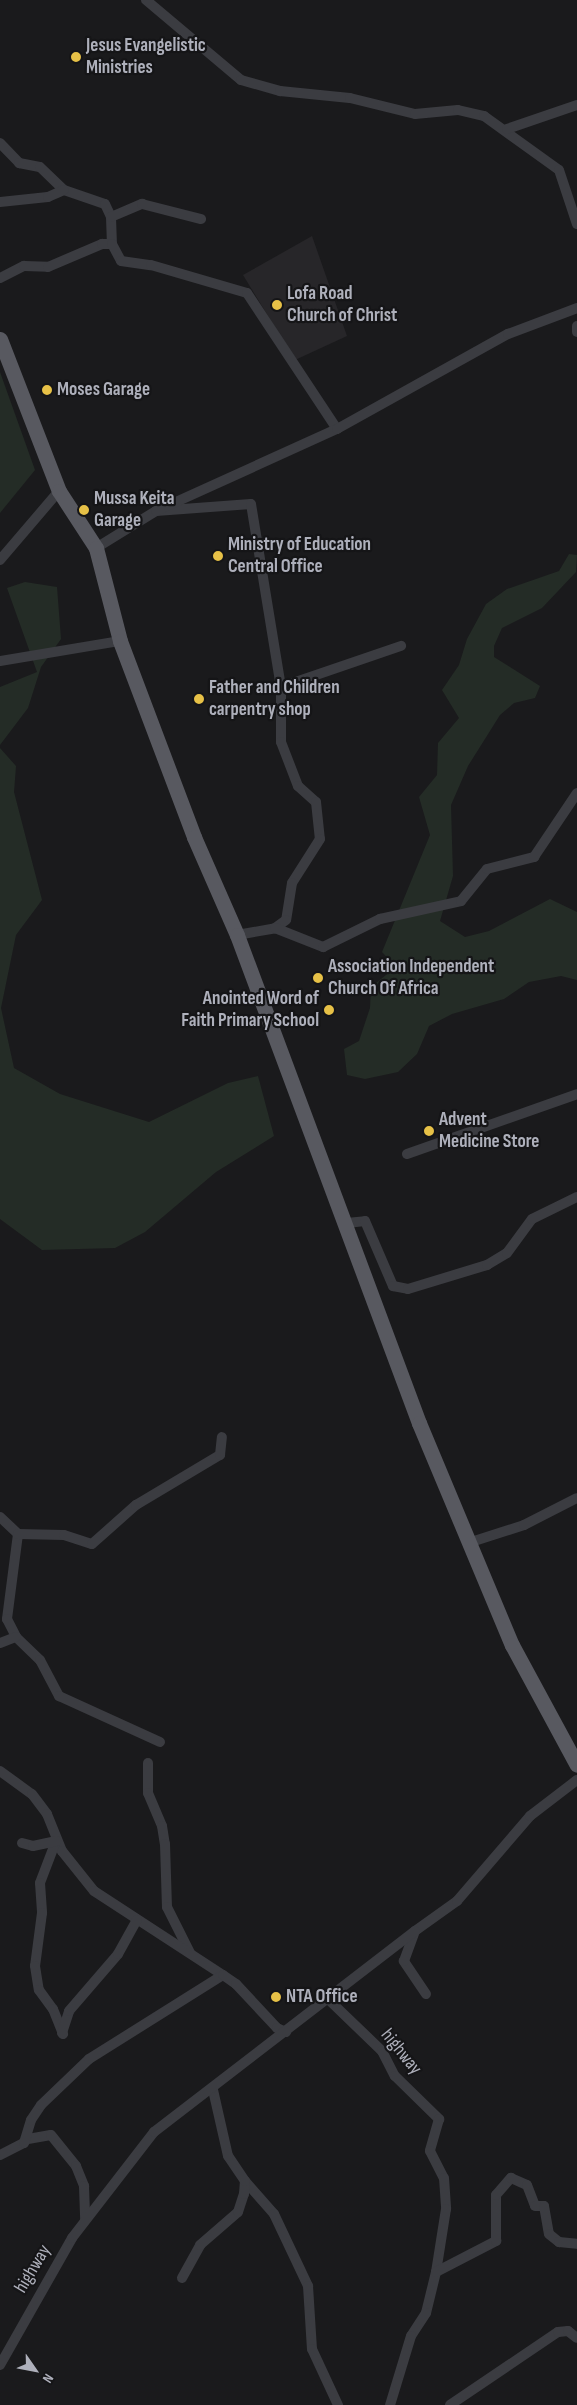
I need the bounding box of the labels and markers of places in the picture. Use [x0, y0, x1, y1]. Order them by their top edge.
place label: Jesus Evangelistic Ministries [86, 35, 206, 79]
marker: Jesus Evangelistic Ministries [70, 51, 82, 63]
place label: Lofa Road Church of Christ [287, 283, 397, 327]
marker: Lofa Road Church of Christ [271, 299, 283, 311]
place label: Moses Garage [57, 379, 150, 401]
marker: Moses Garage [41, 384, 53, 396]
place label: Mussa Keita Garage [94, 488, 174, 532]
marker: Mussa Keita Garage [78, 504, 90, 516]
place label: Ministry of Education Central Office [228, 534, 371, 578]
marker: Ministry of Education Central Office [212, 550, 224, 562]
place label: Father and Children carpentry shop [209, 677, 340, 721]
marker: Father and Children carpentry shop [193, 693, 205, 705]
place label: Association Independent Church Of Africa [328, 956, 494, 1000]
marker: Association Independent Church Of Africa [312, 972, 324, 984]
place label: Anointed Word of Faith Primary School [181, 988, 319, 1032]
marker: Anointed Word of Faith Primary School [323, 1004, 335, 1016]
place label: Advent Medicine Store [439, 1109, 539, 1153]
marker: Advent Medicine Store [423, 1125, 435, 1137]
place label: NTA Office [286, 1986, 358, 2008]
marker: NTA Office [270, 1991, 282, 2003]

